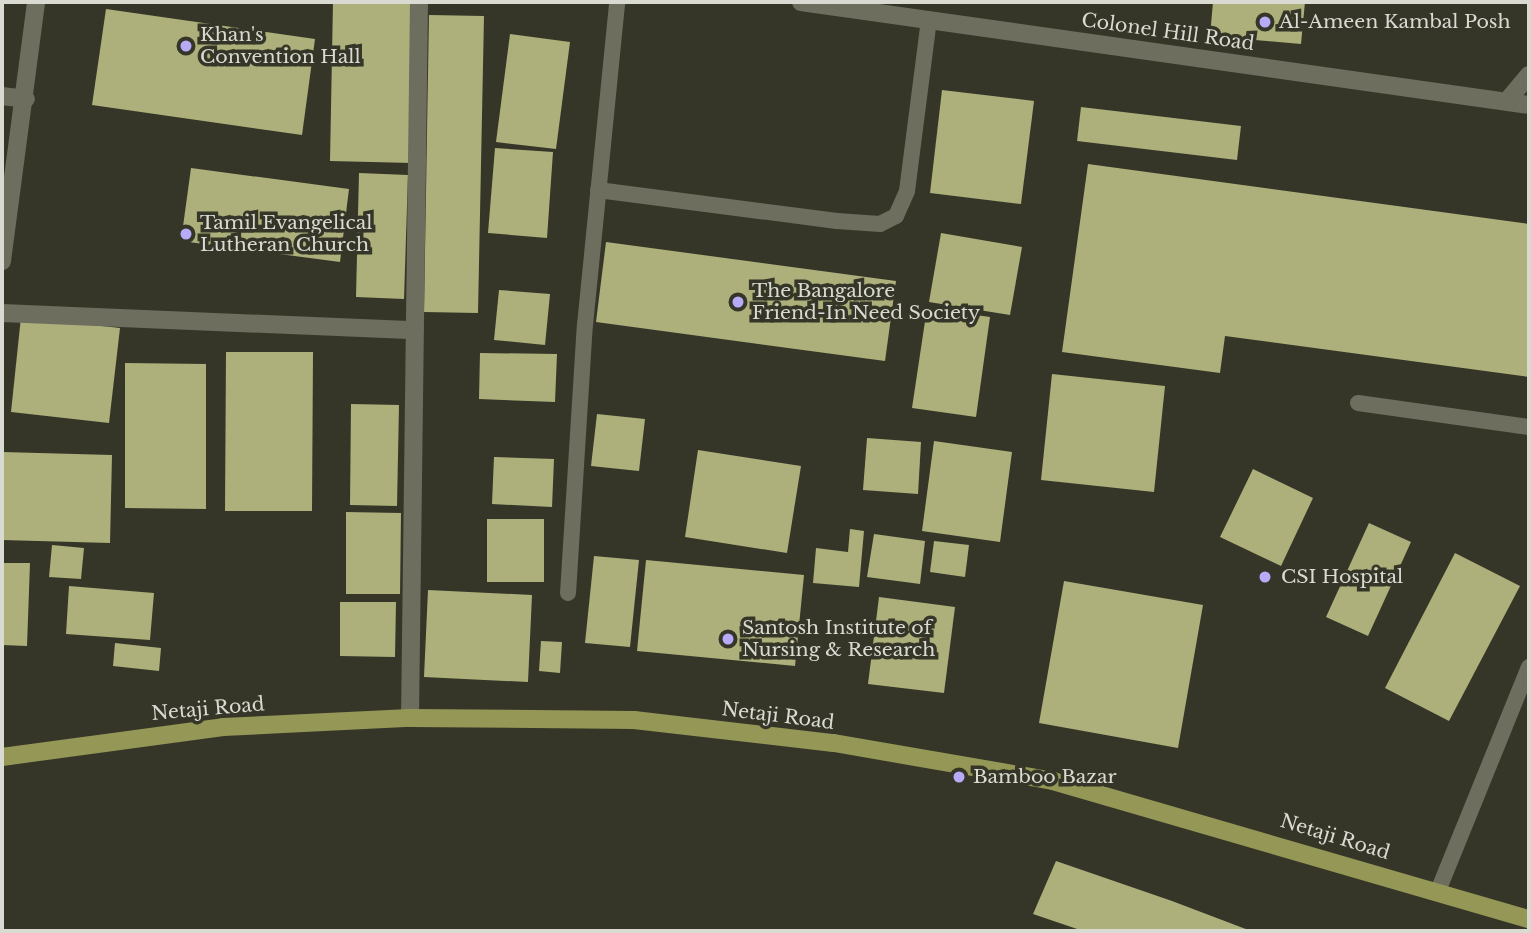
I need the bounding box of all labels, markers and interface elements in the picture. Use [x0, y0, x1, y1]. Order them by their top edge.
street label: Colonel Hill Road [1080, 9, 1256, 55]
place label: Al-Ameen Kambal Posh [1279, 11, 1511, 33]
marker: Al-Ameen Kambal Posh [1257, 14, 1273, 30]
place label: Khan's Convention Hall [200, 24, 361, 68]
marker: Khan's Convention Hall [178, 38, 194, 54]
place label: Tamil Evangelical Lutheran Church [200, 212, 372, 256]
marker: Tamil Evangelical Lutheran Church [178, 226, 194, 242]
place label: The Bangalore Friend-In Need Society [752, 280, 980, 324]
marker: The Bangalore Friend-In Need Society [730, 294, 746, 310]
place label: CSI Hospital [1281, 566, 1403, 588]
marker: CSI Hospital [1255, 567, 1275, 587]
place label: Santosh Institute of Nursing & Research [742, 617, 935, 661]
marker: Santosh Institute of Nursing & Research [720, 631, 736, 647]
street label: Netaji Road [150, 693, 266, 725]
street label: Netaji Road [720, 698, 836, 734]
place label: Bamboo Bazar [973, 766, 1116, 788]
marker: Bamboo Bazar [951, 769, 967, 785]
street label: Netaji Road [1277, 810, 1393, 864]

